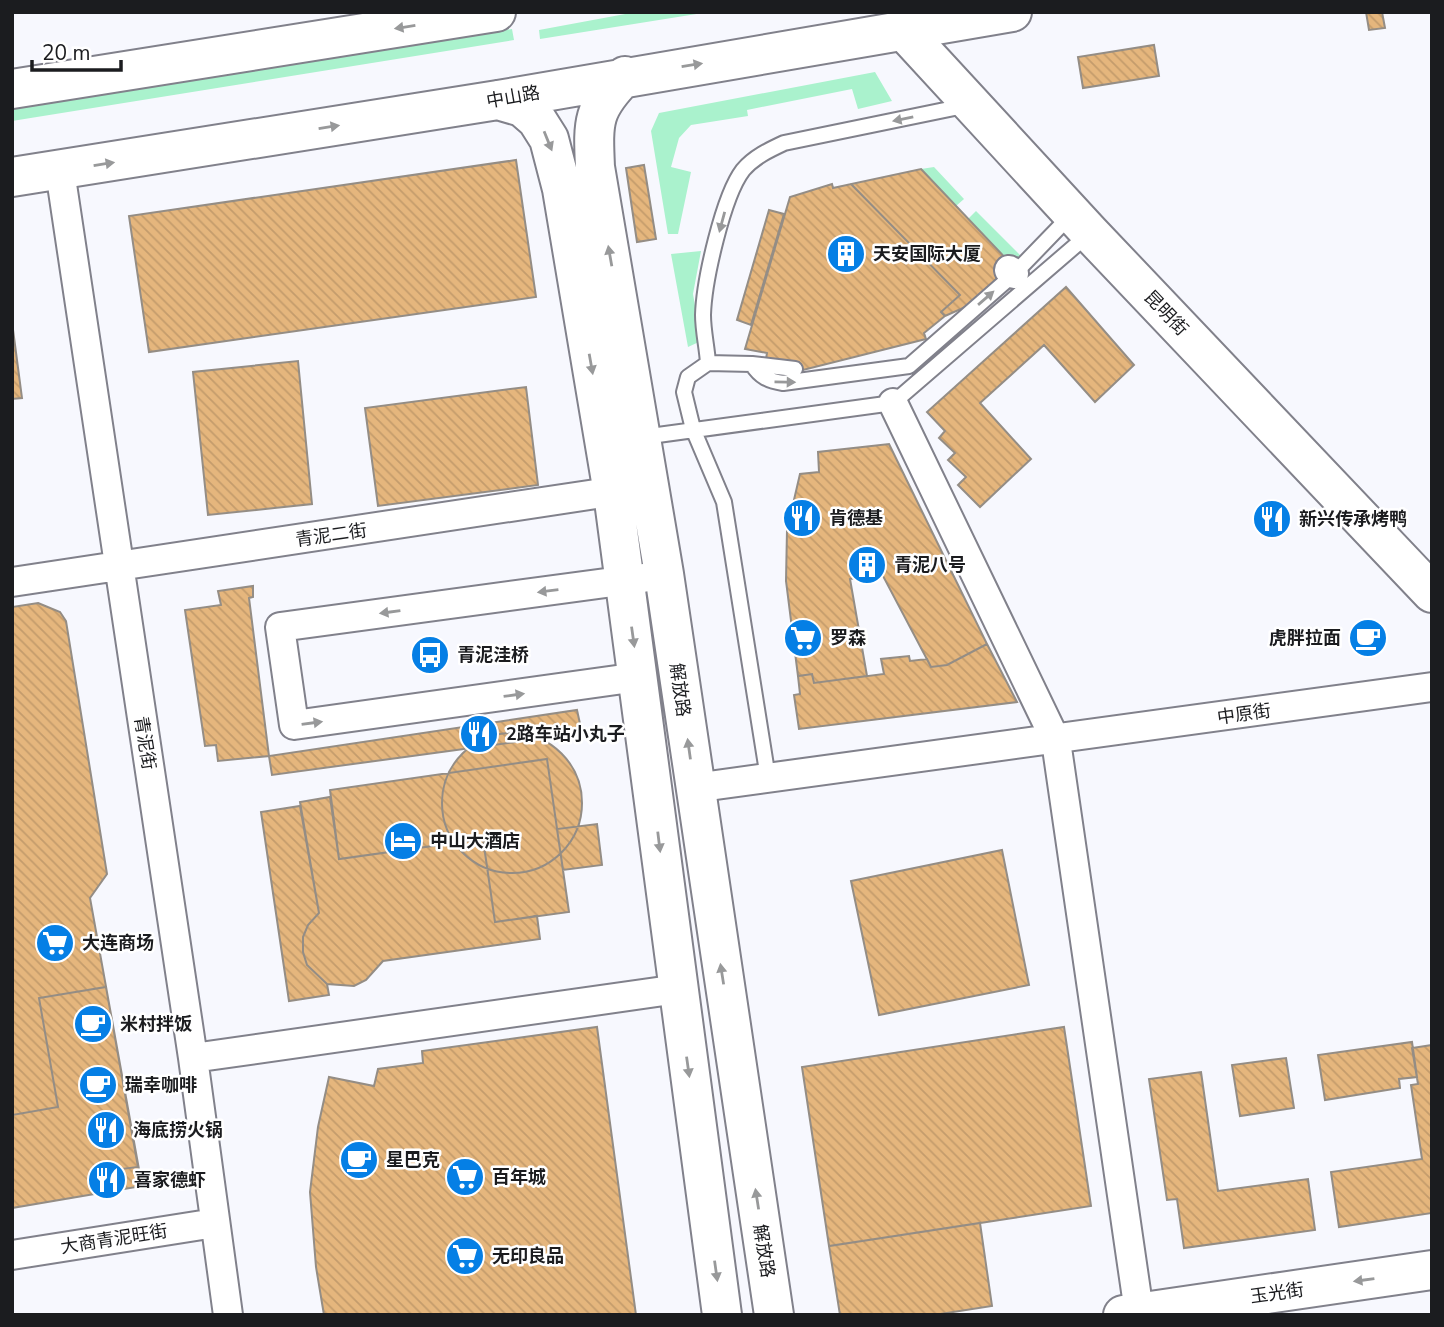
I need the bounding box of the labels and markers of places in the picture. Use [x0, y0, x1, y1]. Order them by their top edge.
building icon: 天安国际大厦 [825, 233, 867, 275]
place label: 天安国际大厦 [873, 242, 981, 266]
restaurant icon: 肯德基 [781, 497, 823, 539]
restaurant icon: 新兴传承烤鸭 [1251, 498, 1293, 540]
place label: 肯德基 [829, 506, 883, 530]
place label: 新兴传承烤鸭 [1299, 507, 1407, 531]
building icon: 青泥八号 [846, 544, 888, 586]
place label: 青泥八号 [894, 553, 966, 577]
supermarket icon: 罗森 [782, 617, 824, 659]
cafe icon: 虎胖拉面 [1347, 617, 1389, 659]
place label: 罗森 [830, 626, 866, 650]
place label: 虎胖拉面 [1269, 626, 1341, 650]
bus stop icon: 青泥洼桥 [409, 634, 451, 676]
place label: 青泥洼桥 [457, 643, 529, 667]
restaurant icon: 2路车站小丸子 [458, 713, 500, 755]
place label: 2路车站小丸子 [506, 722, 625, 746]
hotel icon: 中山大酒店 [382, 820, 424, 862]
place label: 中山大酒店 [430, 829, 520, 853]
supermarket icon: 大连商场 [34, 922, 76, 964]
place label: 大连商场 [82, 931, 154, 955]
cafe icon: 米村拌饭 [72, 1003, 114, 1045]
place label: 米村拌饭 [120, 1012, 192, 1036]
cafe icon: 瑞幸咖啡 [77, 1064, 119, 1106]
place label: 瑞幸咖啡 [125, 1073, 197, 1097]
restaurant icon: 海底捞火锅 [85, 1109, 127, 1151]
place label: 海底捞火锅 [133, 1118, 223, 1142]
cafe icon: 星巴克 [338, 1139, 380, 1181]
place label: 星巴克 [386, 1148, 440, 1172]
supermarket icon: 百年城 [444, 1156, 486, 1198]
restaurant icon: 喜家德虾 [86, 1159, 128, 1201]
place label: 百年城 [492, 1165, 546, 1189]
place label: 喜家德虾 [134, 1168, 206, 1192]
supermarket icon: 无印良品 [444, 1235, 486, 1277]
place label: 无印良品 [492, 1244, 564, 1268]

